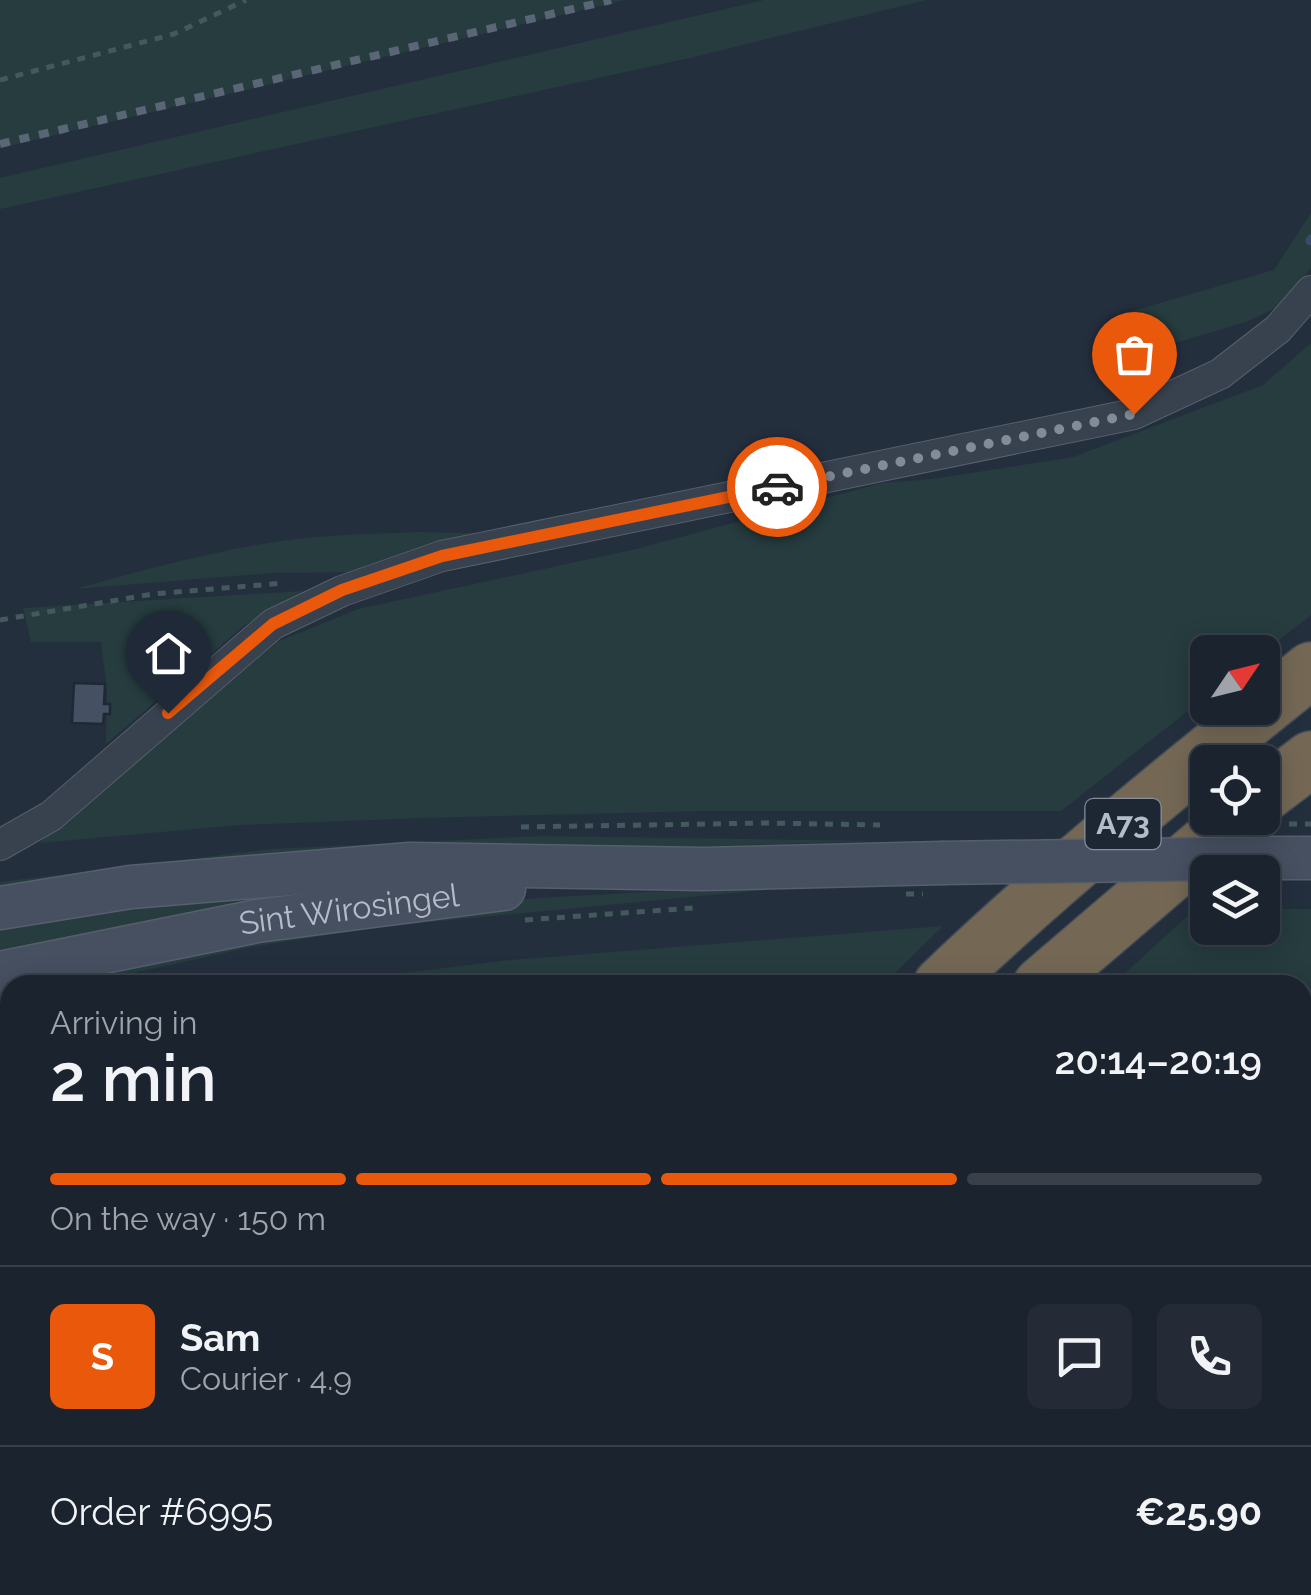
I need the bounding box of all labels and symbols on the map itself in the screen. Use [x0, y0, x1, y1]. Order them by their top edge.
pin [1092, 312, 1177, 415]
courier [727, 437, 827, 537]
pin [126, 611, 211, 714]
north arrow [1190, 635, 1280, 725]
road number: A73 [1086, 799, 1160, 849]
street label: Sint Wirosingel [236, 876, 461, 942]

